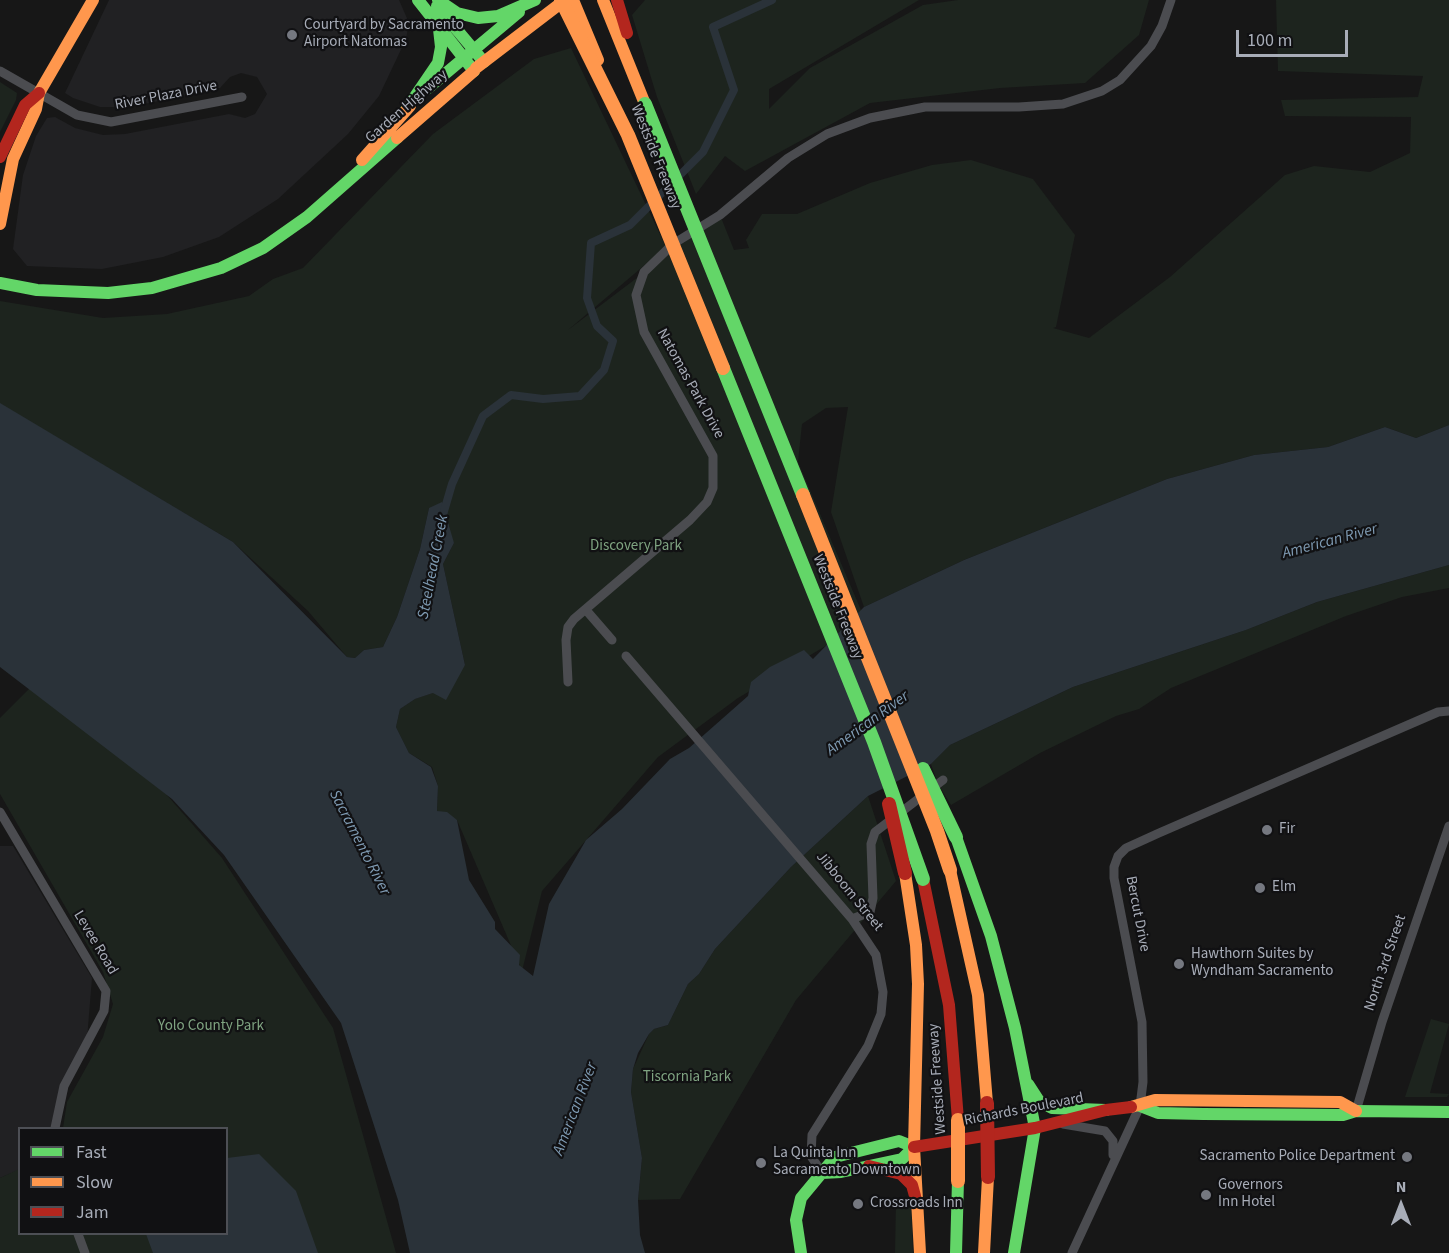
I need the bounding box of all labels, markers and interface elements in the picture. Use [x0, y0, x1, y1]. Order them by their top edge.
place label: Courtyard by Sacramento Airport Natomas [304, 17, 464, 52]
scale bar [1239, 18, 1352, 56]
marker: Courtyard by Sacramento Airport Natomas [285, 28, 299, 42]
text: 100 m [1247, 28, 1292, 53]
street label: Garden Highway [362, 66, 452, 148]
street label: River Plaza Drive [113, 77, 219, 115]
street label: Westside Freeway [626, 102, 684, 212]
street label: Natomas Park Drive [652, 326, 728, 442]
water label: Steelhead Creek [414, 513, 454, 621]
water label: American River [1280, 520, 1380, 564]
park label: Discovery Park [590, 538, 682, 556]
street label: Westside Freeway [808, 552, 866, 662]
water label: American River [823, 688, 913, 760]
water label: Sacramento River [324, 787, 394, 899]
place label: Fir [1279, 821, 1295, 839]
marker: Fir [1260, 823, 1274, 837]
street label: Jibboom Street [812, 849, 886, 935]
street label: Bercut Drive [1121, 875, 1153, 953]
place label: Elm [1272, 879, 1296, 897]
marker: Elm [1253, 881, 1267, 895]
street label: Levee Road [69, 908, 121, 978]
street label: North 3rd Street [1361, 912, 1411, 1014]
place label: Hawthorn Suites by Wyndham Sacramento [1191, 946, 1333, 981]
marker: Hawthorn Suites by Wyndham Sacramento [1172, 957, 1186, 971]
park label: Yolo County Park [158, 1018, 264, 1036]
street label: Westside Freeway [925, 1023, 951, 1135]
water label: American River [550, 1060, 602, 1158]
park label: Tiscornia Park [643, 1069, 731, 1087]
street label: Richards Boulevard [963, 1090, 1085, 1130]
legend [18, 1127, 228, 1235]
text: Fast [76, 1140, 107, 1165]
place label: La Quinta Inn Sacramento Downtown [773, 1145, 920, 1180]
place label: Sacramento Police Department [1200, 1148, 1395, 1166]
marker: Sacramento Police Department [1400, 1150, 1414, 1164]
marker: La Quinta Inn Sacramento Downtown [754, 1156, 768, 1170]
text: Slow [76, 1170, 113, 1195]
north arrow [1371, 1175, 1431, 1235]
text: N [1396, 1176, 1406, 1198]
place label: Governors Inn Hotel [1218, 1177, 1283, 1212]
marker: Governors Inn Hotel [1199, 1188, 1213, 1202]
place label: Crossroads Inn [870, 1195, 963, 1213]
marker: Crossroads Inn [851, 1197, 865, 1211]
text: Jam [76, 1200, 109, 1225]

